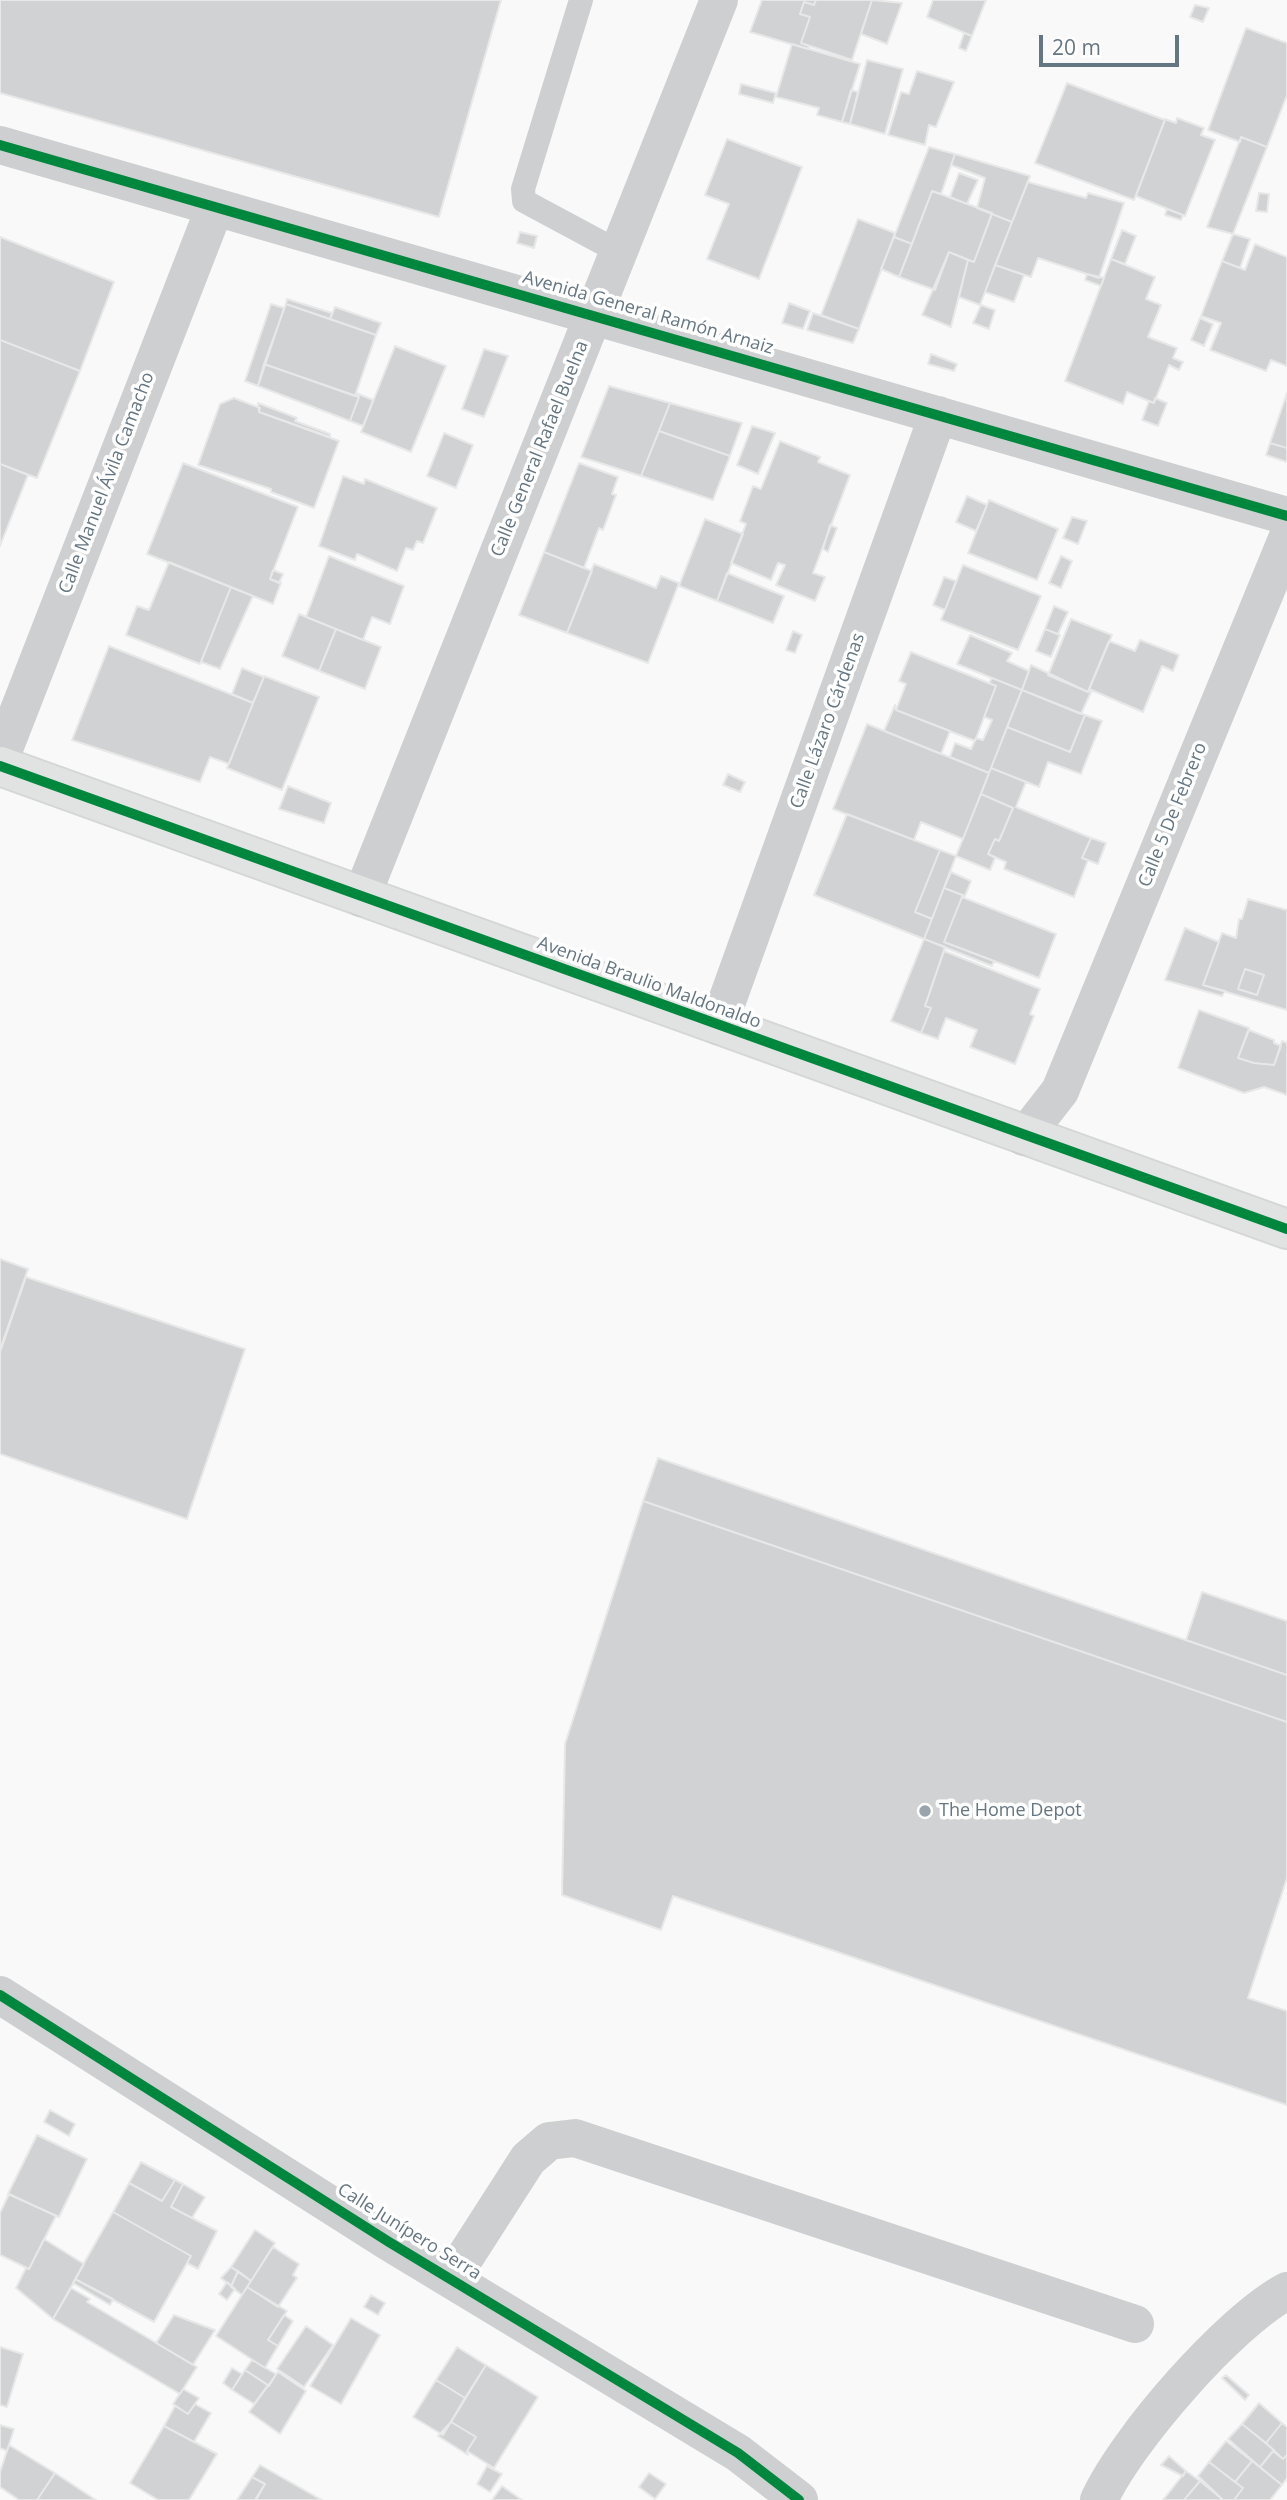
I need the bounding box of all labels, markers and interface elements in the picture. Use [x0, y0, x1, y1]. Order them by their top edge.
scale bar [1042, 21, 1182, 65]
text: 20 m [1052, 33, 1101, 61]
street label: Avenida General Ramón Arnaiz [520, 267, 776, 359]
street label: Calle General Rafael Buelna [487, 338, 593, 560]
street label: Calle Manuel Ávila Camacho [55, 369, 159, 597]
street label: Calle Lázaro Cárdenas [786, 630, 870, 812]
street label: Calle 5 De Febrero [1134, 740, 1212, 890]
street label: Avenida Braulio Maldonaldo [534, 932, 764, 1034]
place label: The Home Depot [939, 1800, 1082, 1822]
marker: The Home Depot [917, 1803, 933, 1819]
street label: Calle Junípero Serra [333, 2179, 485, 2285]

